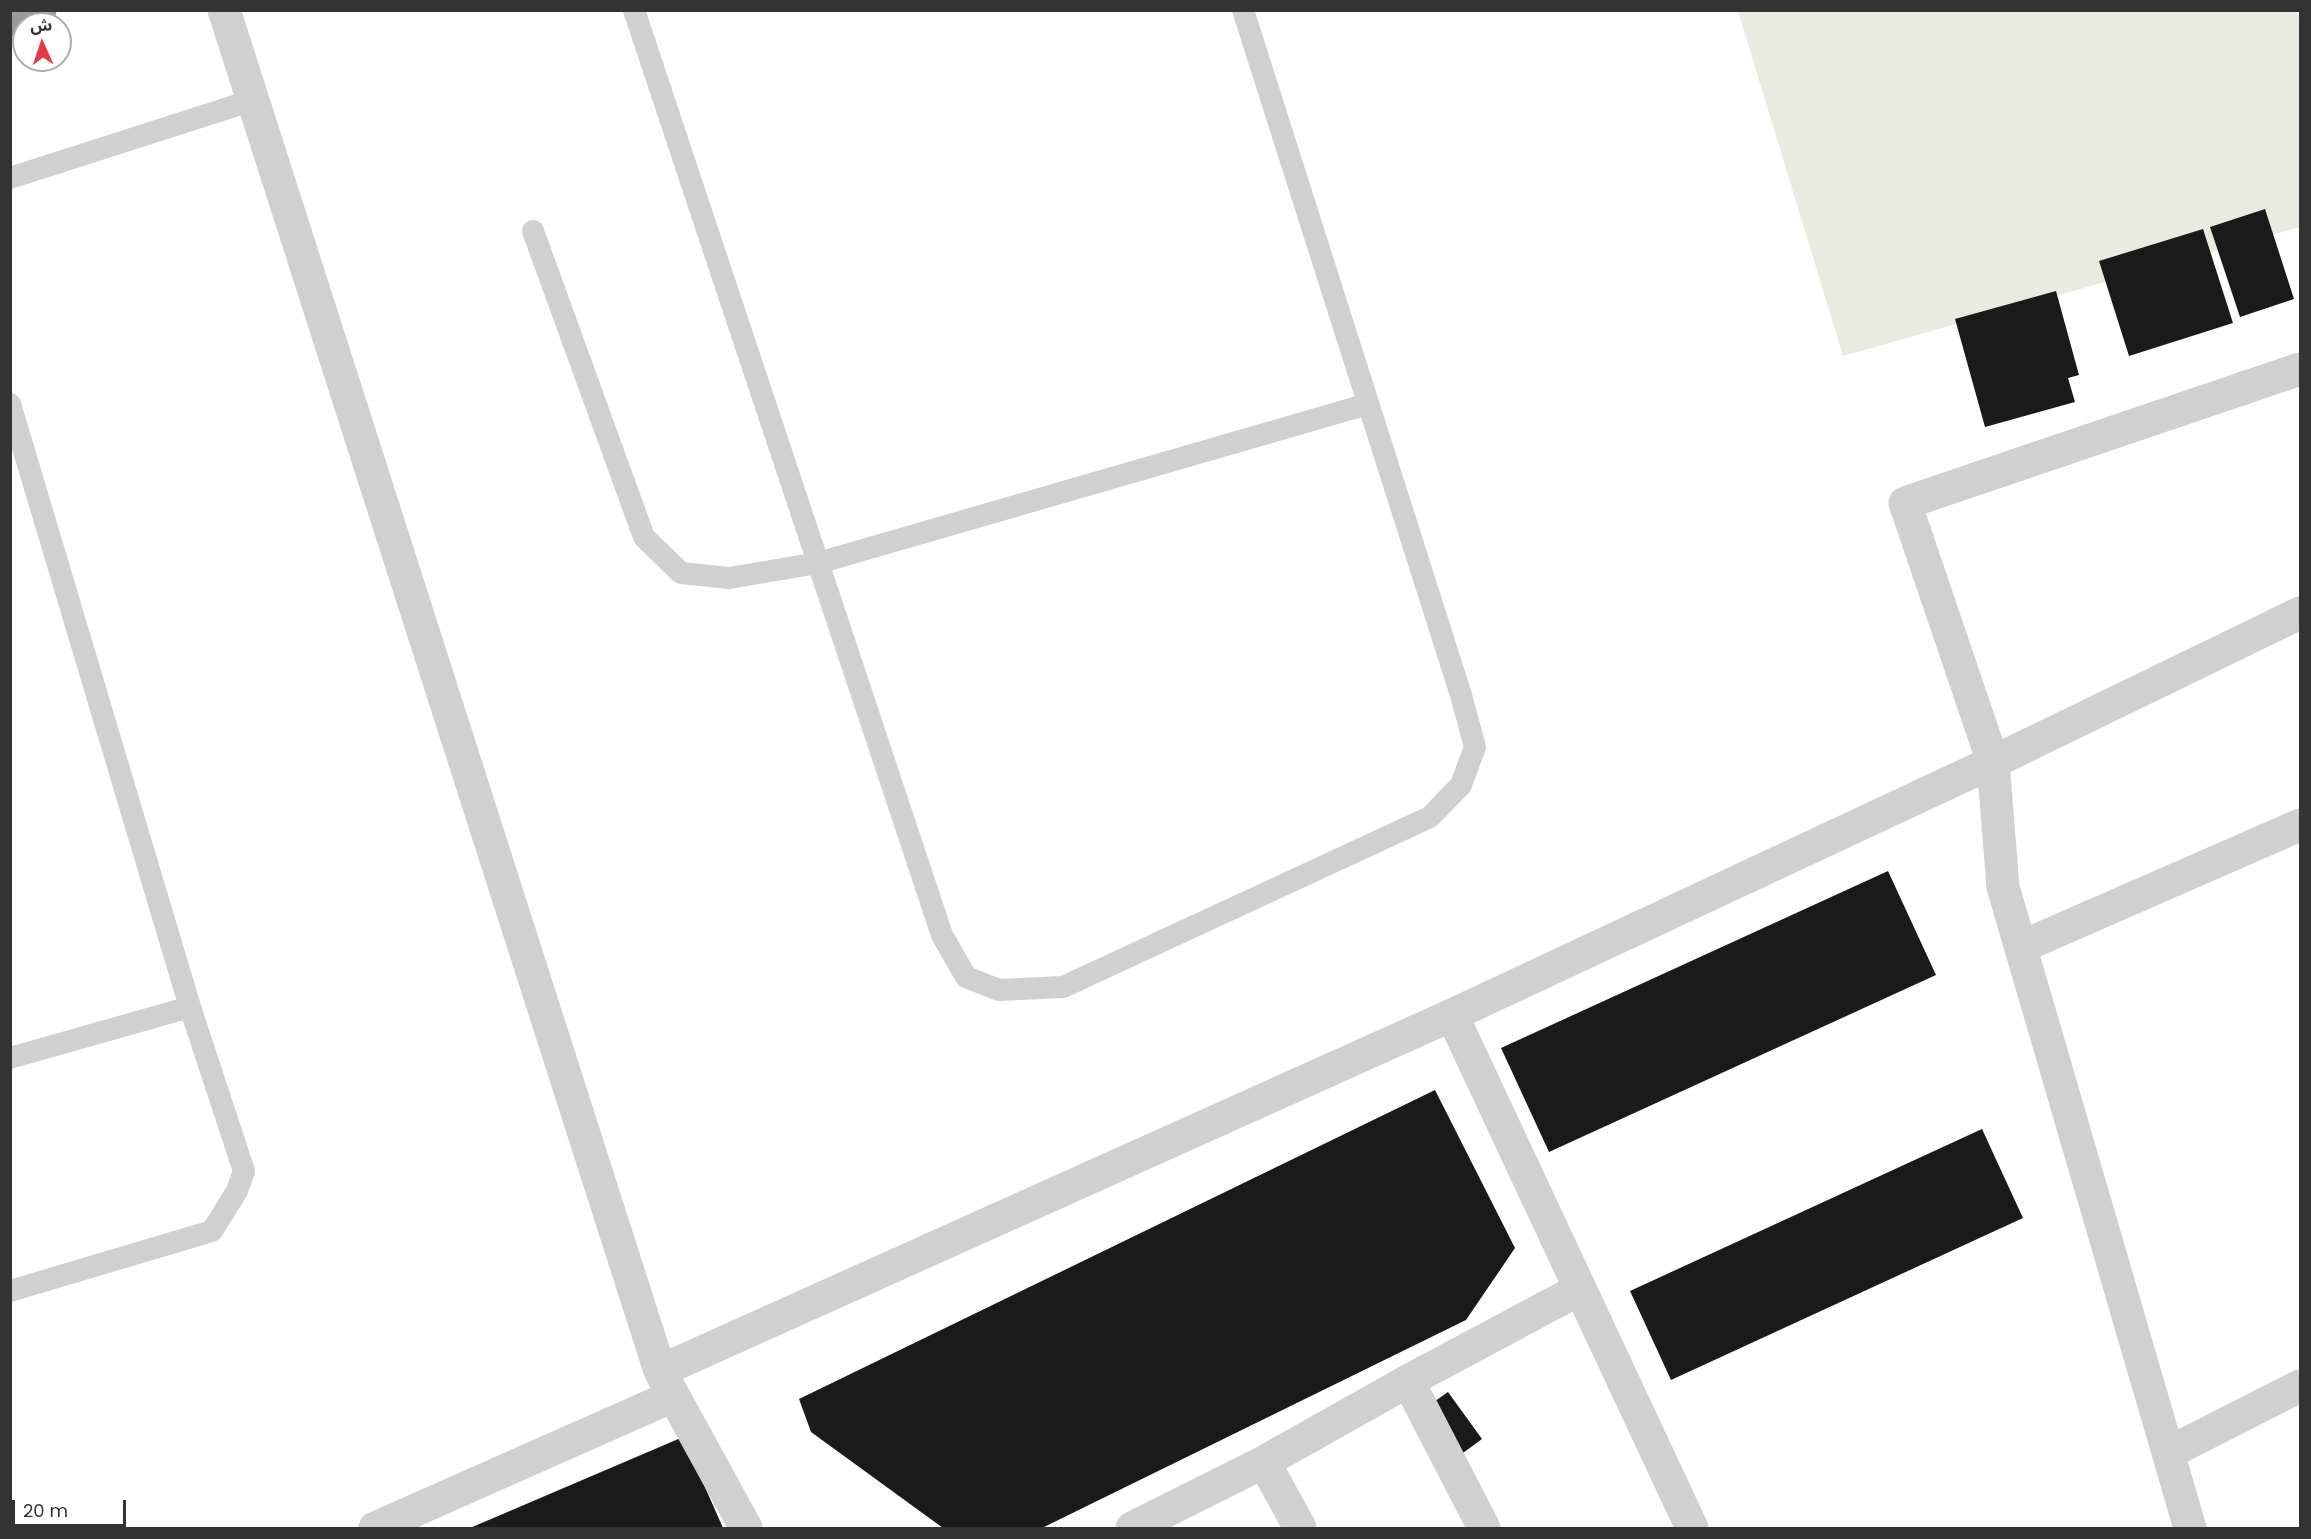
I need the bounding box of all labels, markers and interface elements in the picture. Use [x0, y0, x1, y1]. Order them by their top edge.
north arrow [12, 12, 72, 72]
text: ش [30, 13, 53, 38]
scale bar [15, 1488, 129, 1526]
text: 20 m [23, 1498, 68, 1523]

